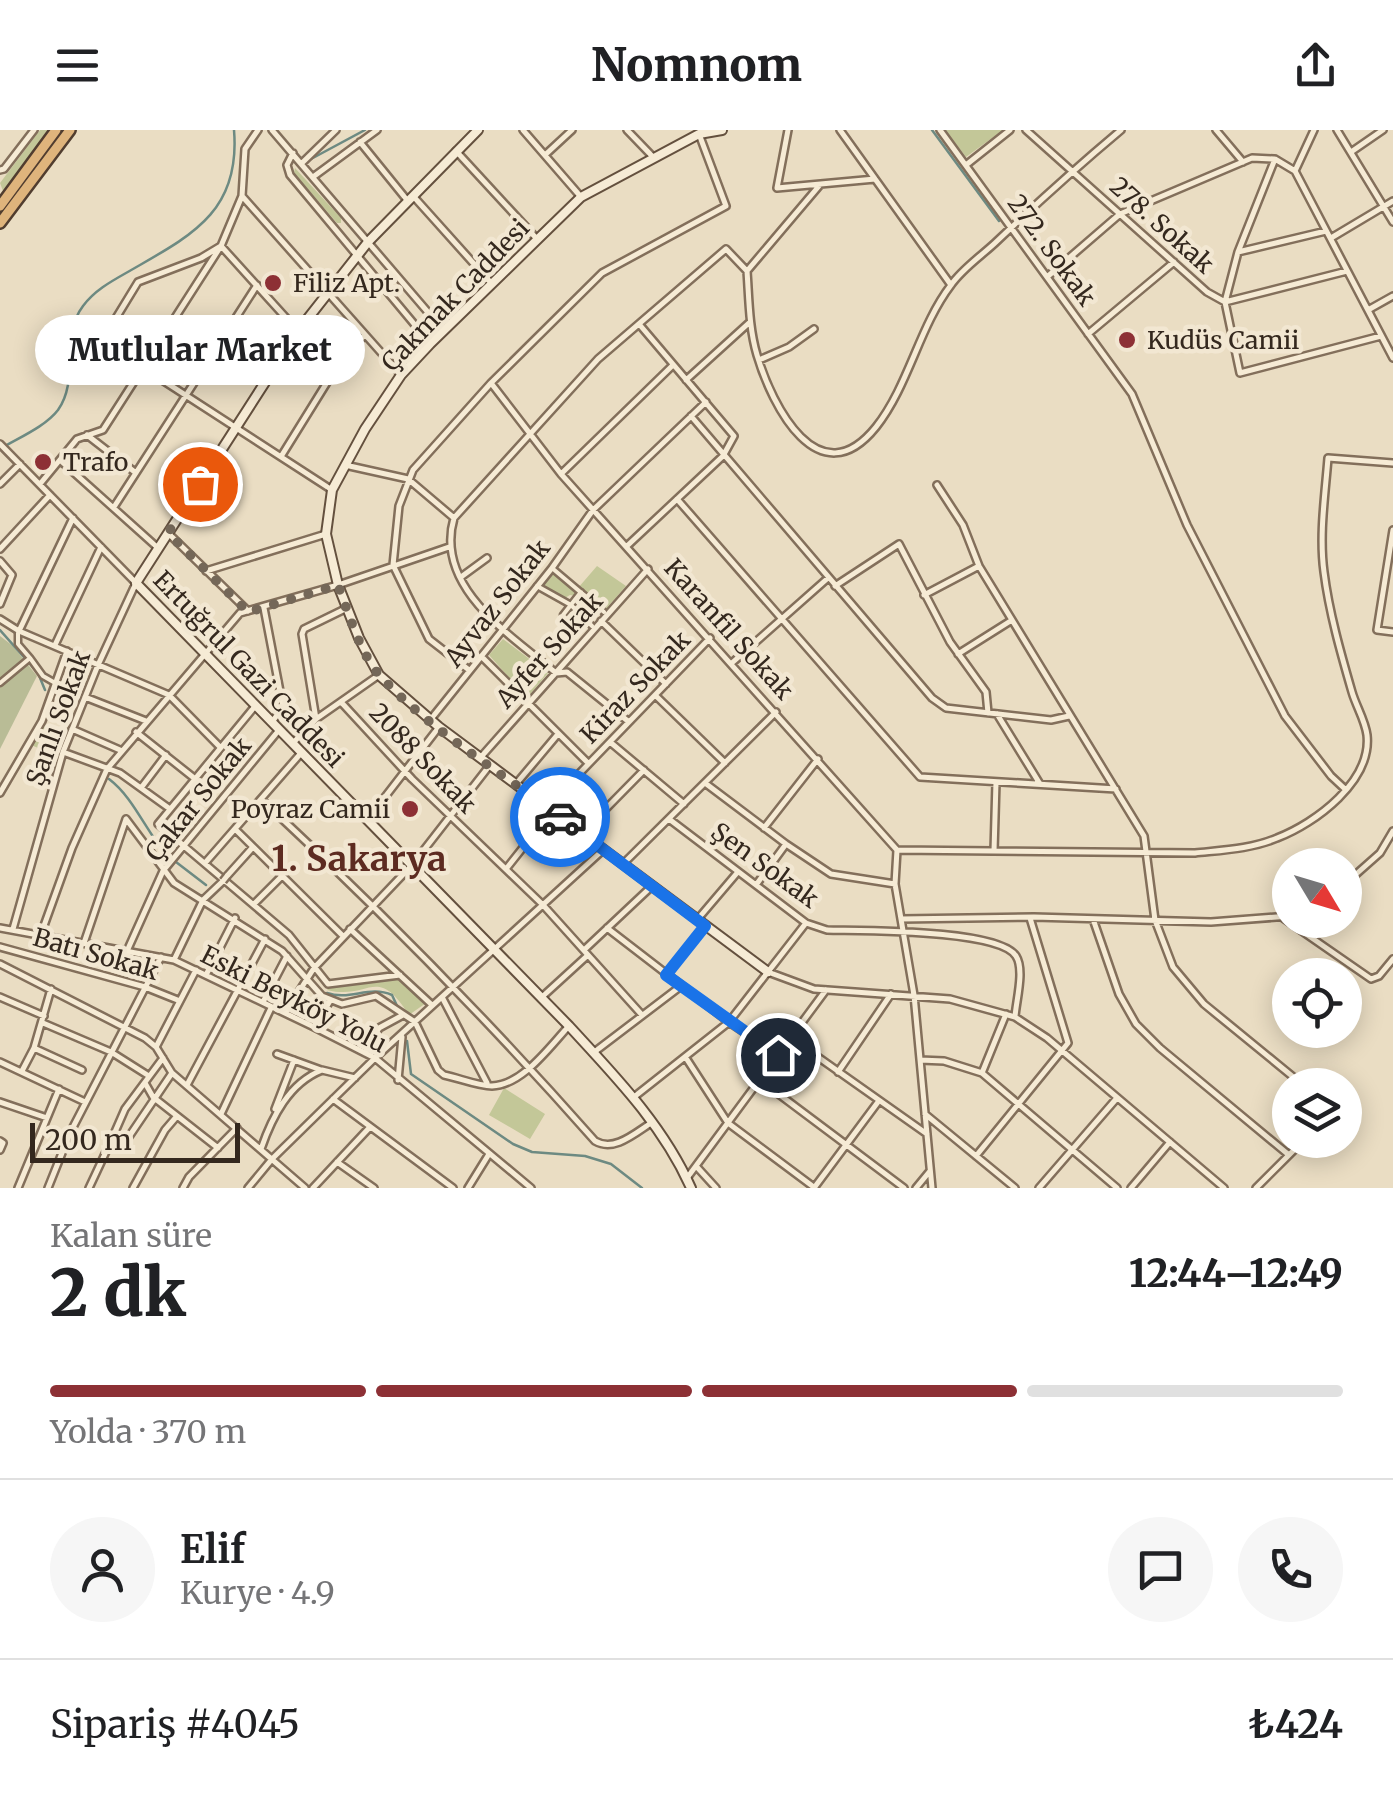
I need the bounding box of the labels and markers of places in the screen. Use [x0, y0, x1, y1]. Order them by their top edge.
place label: Filiz Apt. [293, 267, 400, 299]
marker: Filiz Apt. [262, 272, 284, 294]
callout: Mutlular Market [35, 314, 365, 384]
place label: Kudüs Camii [1147, 324, 1299, 356]
marker: Kudüs Camii [1116, 329, 1138, 351]
pin [158, 442, 243, 527]
place label: Trafo [63, 446, 128, 478]
marker: Trafo [32, 451, 54, 473]
place label: Poyraz Camii [231, 793, 390, 825]
marker: Poyraz Camii [399, 798, 421, 820]
pin [736, 1013, 821, 1098]

